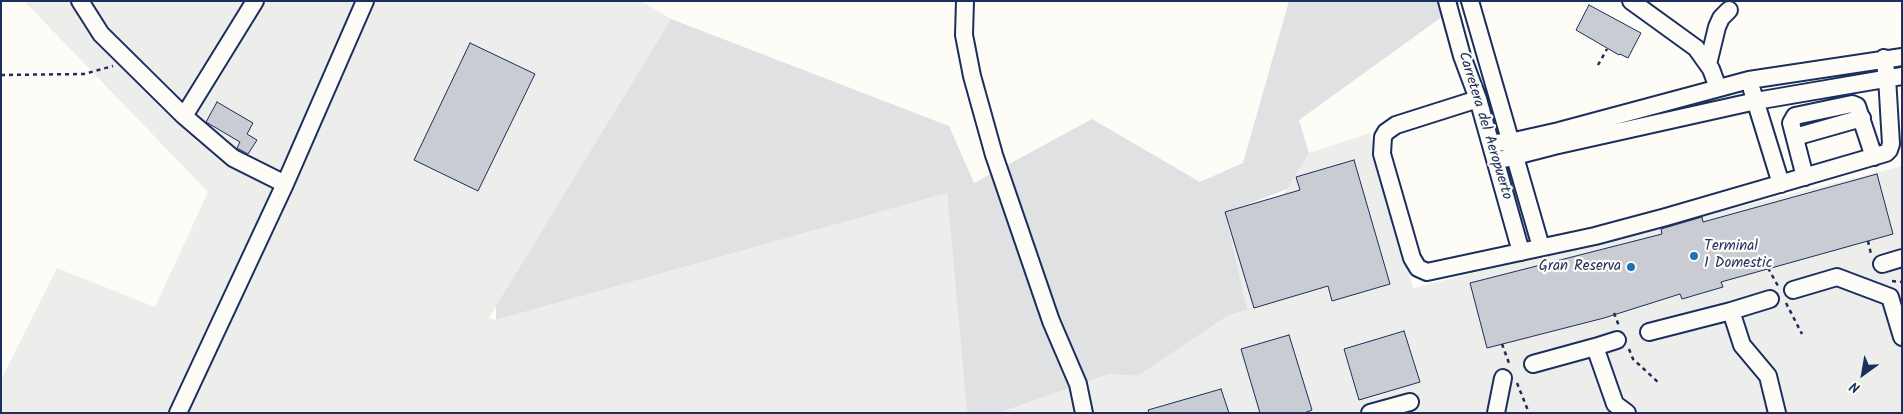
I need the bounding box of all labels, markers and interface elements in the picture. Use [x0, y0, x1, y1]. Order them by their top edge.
street label: Carretera del Aeropuerto [1453, 50, 1515, 202]
place label: Terminal 1 Domestic [1704, 238, 1772, 273]
marker: Terminal 1 Domestic [1688, 250, 1700, 262]
place label: Gran Reserva [1539, 258, 1621, 276]
marker: Gran Reserva [1625, 261, 1637, 273]
north arrow [1838, 349, 1888, 399]
text: N [1845, 375, 1865, 398]

